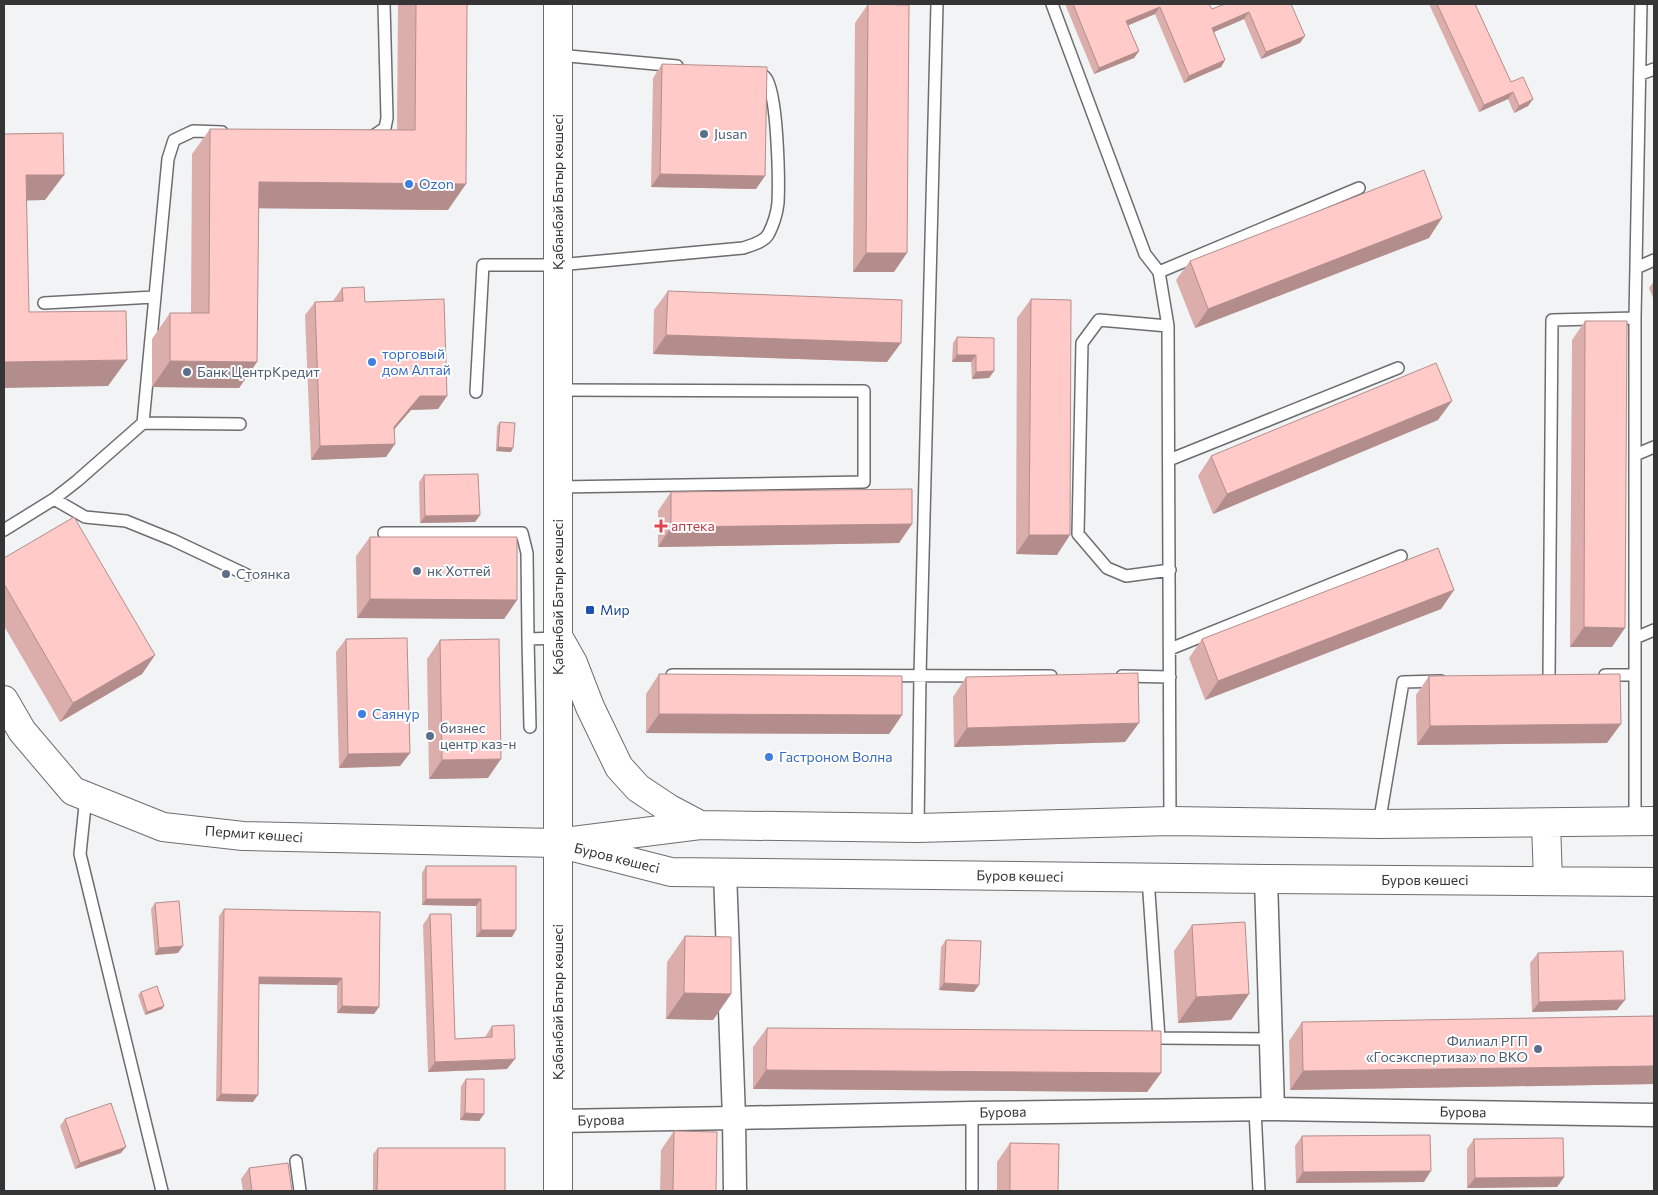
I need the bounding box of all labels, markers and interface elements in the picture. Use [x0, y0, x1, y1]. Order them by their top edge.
street label: Қабанбай Батыр көшесі [549, 114, 566, 270]
place label: Jusan [714, 125, 748, 142]
marker: Jusan [698, 128, 710, 140]
place label: Ozon [419, 175, 454, 192]
marker: Ozon [403, 178, 415, 190]
place label: торговый дом Алтай [382, 345, 451, 378]
marker: торговый дом Алтай [366, 356, 378, 368]
place label: Банк ЦентрКредит [197, 363, 320, 380]
marker: Банк ЦентрКредит [181, 366, 193, 378]
place label: аптека [671, 517, 715, 534]
street label: Қабанбай Батыр көшесі [549, 519, 566, 675]
marker: аптека [655, 520, 667, 532]
place label: нк Хоттей [427, 562, 491, 579]
place label: Стоянка [236, 565, 290, 582]
marker: нк Хоттей [411, 565, 423, 577]
marker: Стоянка [220, 568, 232, 580]
place label: Мир [600, 601, 630, 618]
marker: Мир [584, 604, 596, 616]
place label: Саянур [372, 705, 420, 722]
marker: Саянур [356, 708, 368, 720]
place label: бизнес центр каз-н [440, 719, 516, 752]
marker: бизнес центр каз-н [424, 730, 436, 742]
place label: Гастроном Волна [779, 748, 893, 765]
marker: Гастроном Волна [763, 751, 775, 763]
street label: Пермит көшесі [204, 822, 304, 845]
street label: Буров көшесі [573, 839, 662, 876]
street label: Буров көшесі [976, 866, 1064, 885]
street label: Буров көшесі [1381, 871, 1469, 888]
street label: Қабанбай Батыр көшесі [549, 924, 566, 1080]
place label: Филиал РГП «Госэкспертиза» по ВКО [1366, 1032, 1528, 1065]
marker: Филиал РГП «Госэкспертиза» по ВКО [1532, 1043, 1544, 1055]
street label: Бурова [979, 1103, 1027, 1120]
street label: Бурова [1439, 1103, 1487, 1120]
street label: Бурова [577, 1111, 625, 1128]

